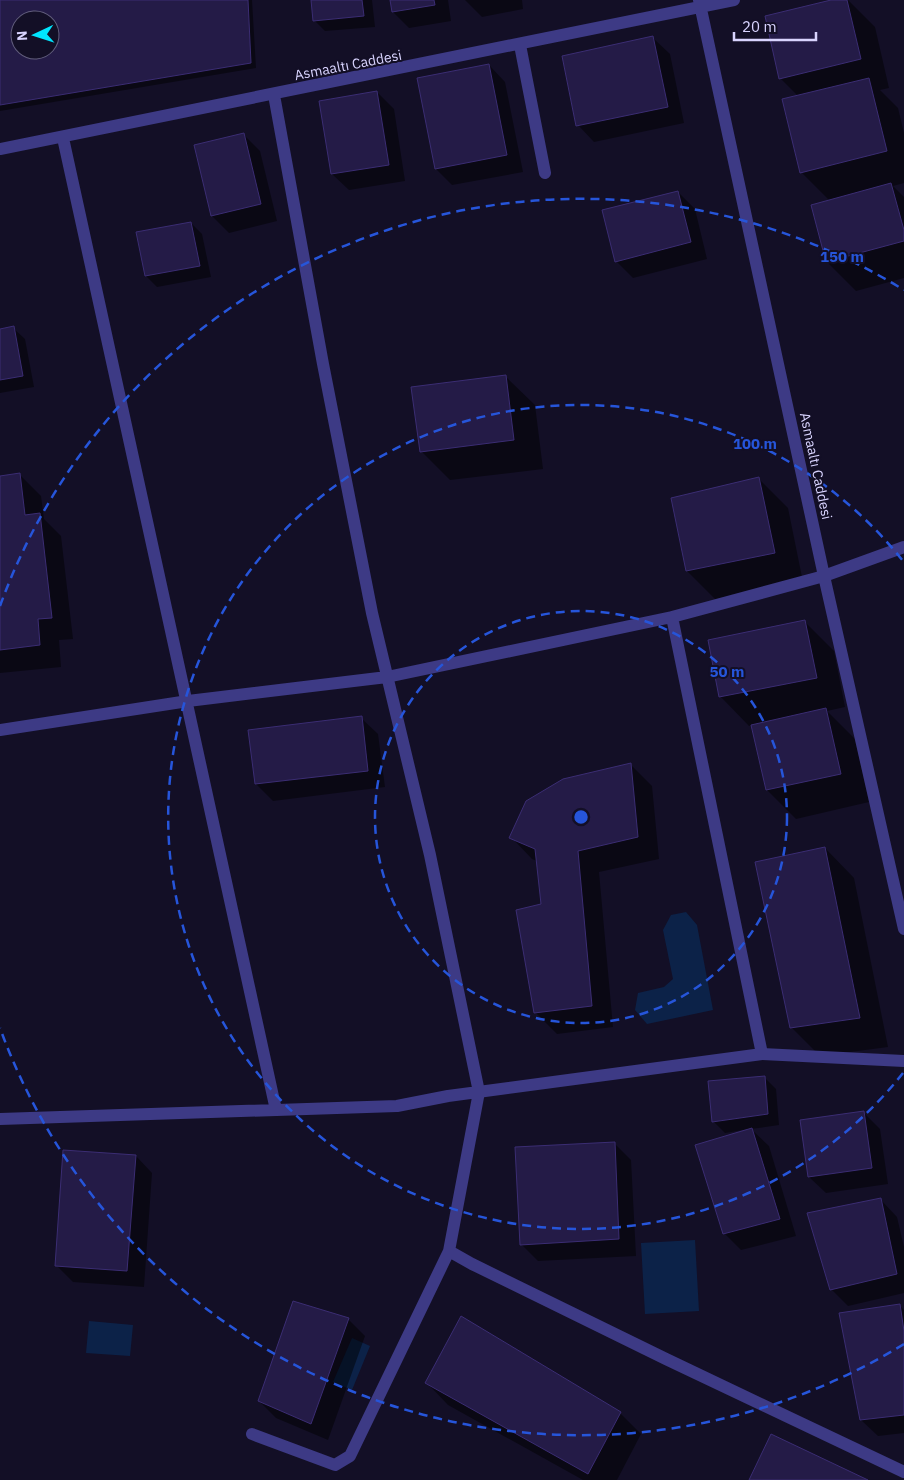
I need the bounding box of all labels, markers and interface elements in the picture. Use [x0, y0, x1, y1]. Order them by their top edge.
north arrow [10, 10, 60, 60]
scale bar [734, 10, 816, 42]
text: 20 m [742, 17, 777, 36]
text: N [13, 30, 31, 42]
street label: Asmaaltı Caddesi [293, 46, 403, 84]
text: 150 m [820, 247, 864, 266]
street label: Asmaaltı Caddesi [796, 411, 836, 521]
text: 100 m [733, 434, 777, 453]
text: 50 m [710, 662, 744, 681]
centre of rings [572, 808, 590, 826]

